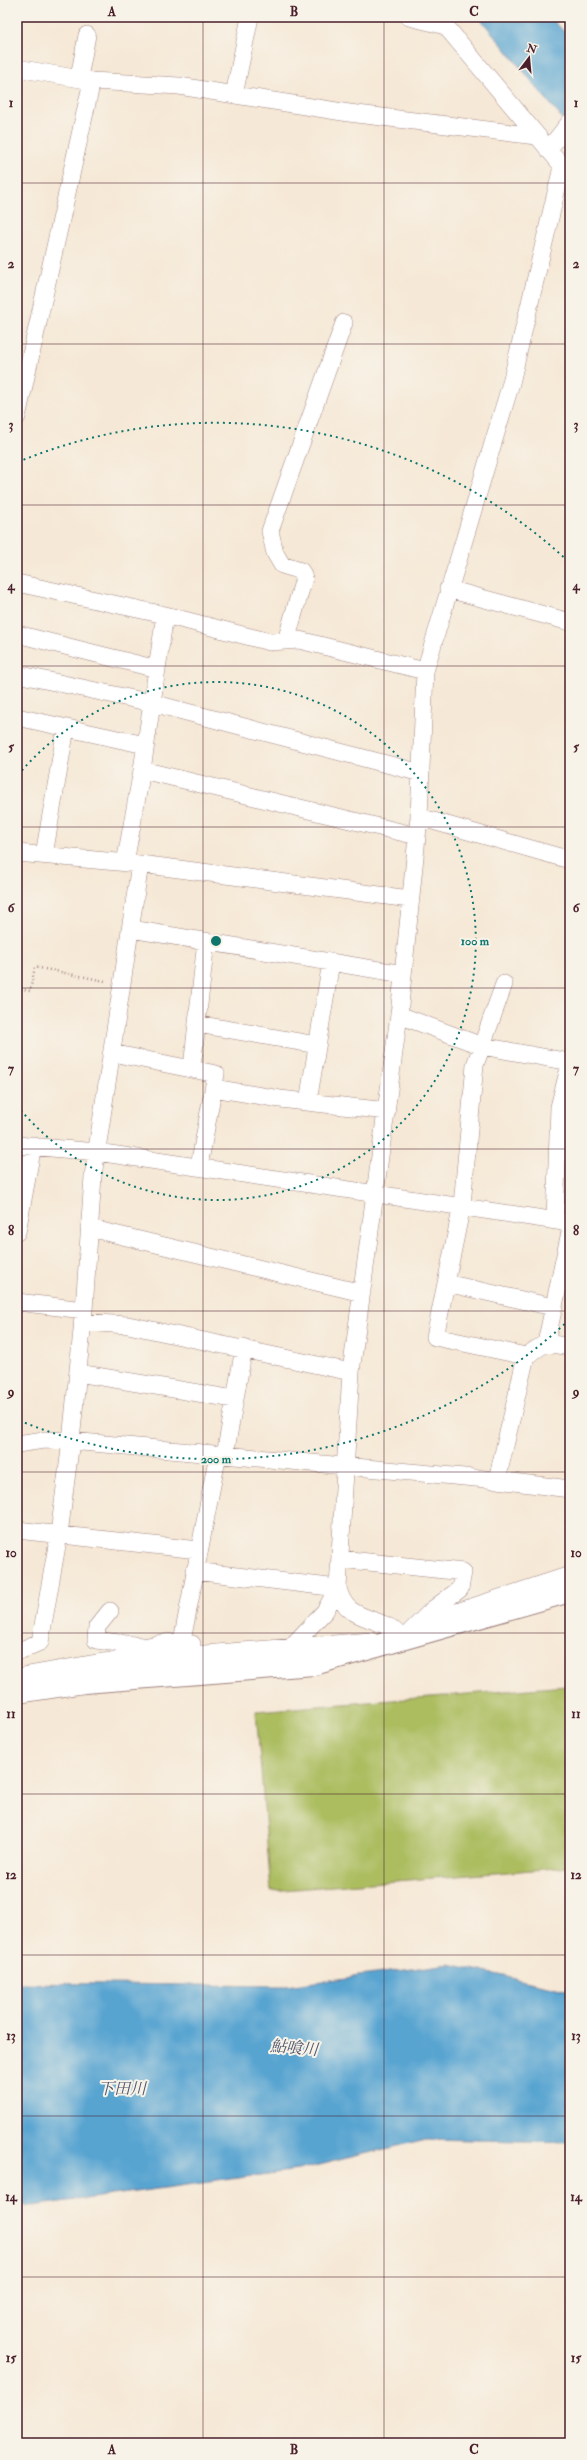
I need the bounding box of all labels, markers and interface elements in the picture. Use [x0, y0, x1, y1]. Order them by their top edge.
text: A [107, 4, 117, 20]
text: B [290, 4, 298, 20]
text: C [469, 4, 479, 20]
north arrow [509, 38, 549, 78]
text: N [524, 41, 539, 57]
text: 1 [9, 95, 14, 111]
text: 1 [574, 95, 579, 111]
text: 2 [8, 256, 15, 272]
text: 2 [573, 256, 580, 272]
text: 3 [9, 417, 14, 433]
text: 3 [574, 417, 579, 433]
text: 4 [6, 578, 15, 594]
text: 4 [571, 578, 580, 594]
text: 5 [8, 739, 14, 755]
text: 5 [573, 739, 579, 755]
text: 6 [8, 900, 16, 916]
text: 6 [573, 900, 581, 916]
centre of rings [209, 934, 223, 948]
text: 100 m [461, 934, 490, 949]
text: 7 [8, 1061, 15, 1077]
text: 7 [573, 1061, 580, 1077]
text: 8 [8, 1223, 14, 1239]
text: 8 [573, 1223, 579, 1239]
text: 9 [6, 1384, 15, 1400]
text: 9 [571, 1384, 580, 1400]
text: 200 m [201, 1452, 232, 1467]
text: 10 [5, 1545, 17, 1561]
text: 10 [570, 1545, 582, 1561]
text: 11 [6, 1706, 16, 1722]
text: 11 [571, 1706, 581, 1722]
text: 12 [5, 1867, 17, 1883]
text: 12 [570, 1867, 582, 1883]
text: 13 [6, 2028, 16, 2044]
text: 13 [571, 2028, 581, 2044]
water label: 鮎喰川 [269, 2036, 321, 2060]
water label: 下田川 [98, 2079, 148, 2099]
text: 14 [5, 2189, 18, 2205]
text: 14 [570, 2189, 583, 2205]
text: 15 [6, 2350, 16, 2366]
text: 15 [571, 2350, 581, 2366]
text: A [107, 2442, 117, 2458]
text: B [290, 2442, 298, 2458]
text: C [469, 2442, 479, 2458]

